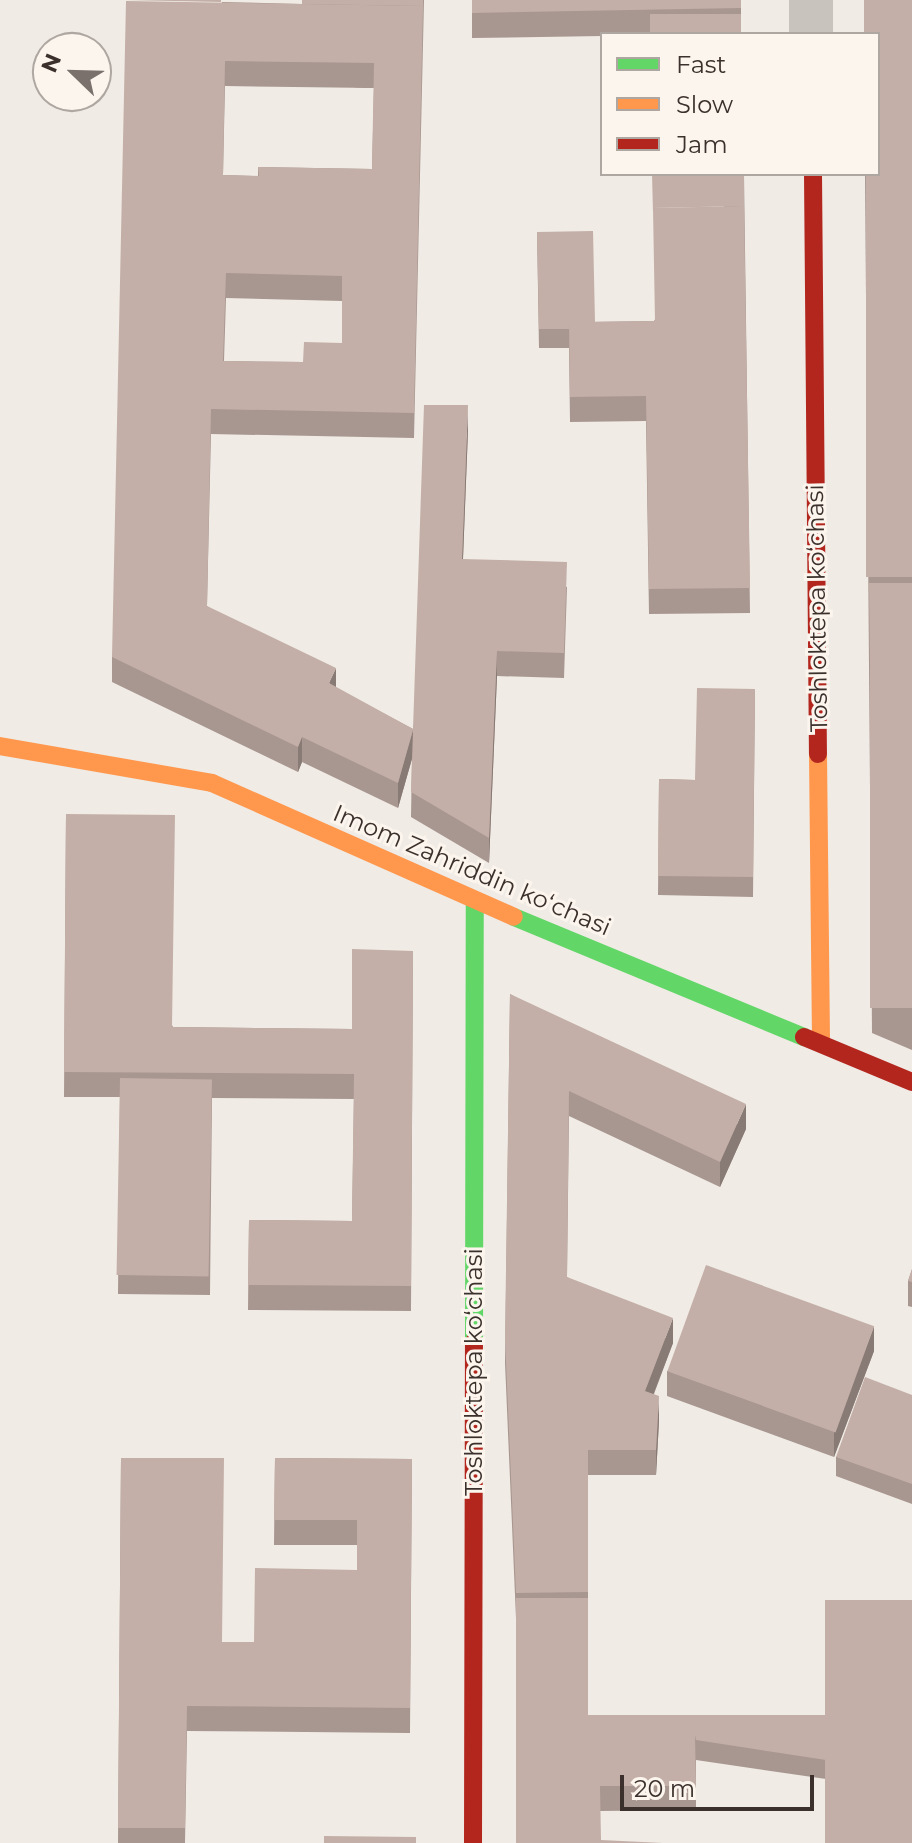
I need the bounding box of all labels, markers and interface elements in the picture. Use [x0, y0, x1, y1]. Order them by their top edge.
north arrow [32, 32, 112, 112]
legend [600, 32, 880, 176]
text: N [35, 50, 67, 77]
text: Fast [676, 50, 726, 79]
text: Slow [676, 90, 733, 119]
text: Jam [676, 130, 728, 159]
street label: Toshloktepa koʻchasi [800, 484, 834, 732]
street label: Imom Zahriddin koʻchasi [329, 798, 615, 942]
street label: Toshloktepa koʻchasi [460, 1248, 488, 1496]
scale bar [624, 1759, 818, 1809]
text: 20 m [634, 1774, 695, 1803]

